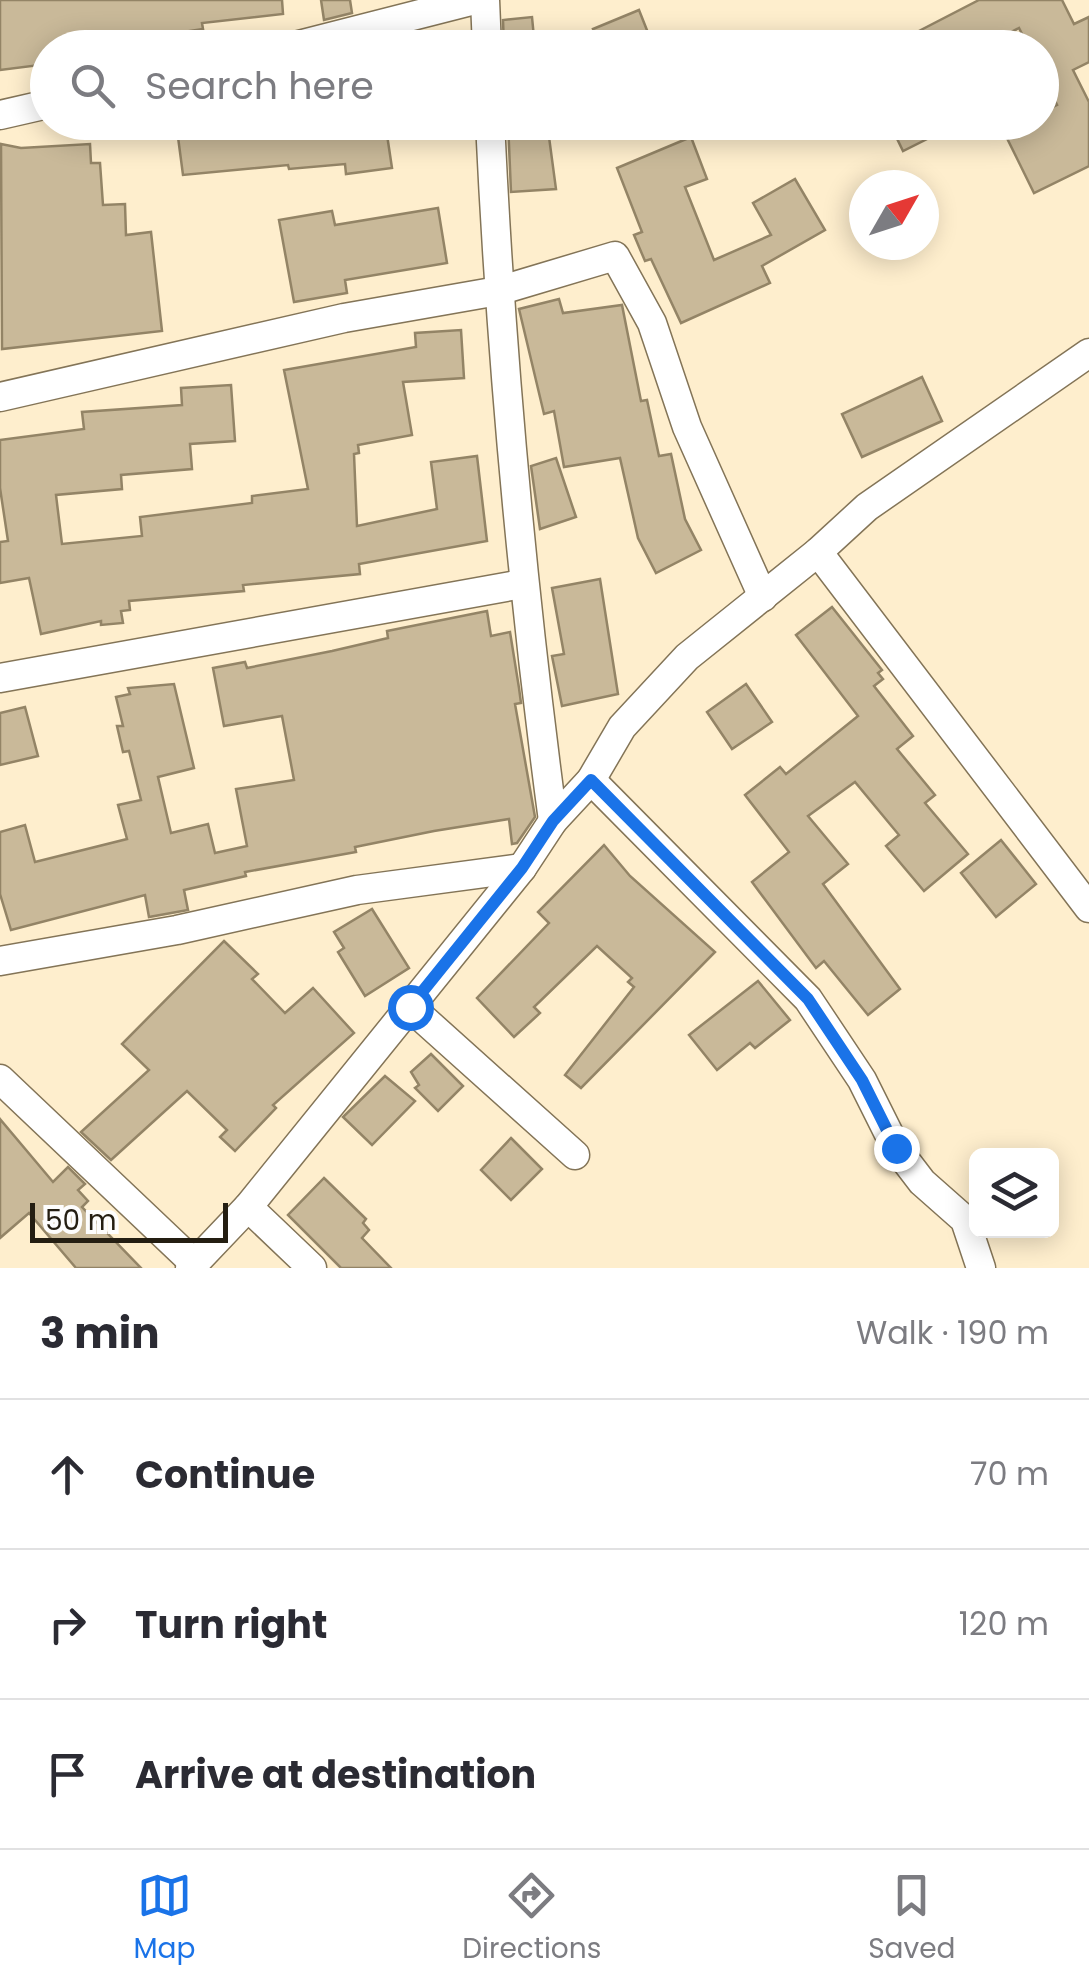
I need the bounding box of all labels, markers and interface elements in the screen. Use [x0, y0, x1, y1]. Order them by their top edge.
search box [30, 30, 1059, 140]
icon: search [65, 58, 120, 113]
text: Search here [145, 59, 374, 112]
north arrow [849, 170, 939, 260]
route start [388, 985, 434, 1031]
route end [874, 1126, 920, 1172]
map controls [969, 1148, 1059, 1238]
button: layers [969, 1148, 1059, 1238]
scale bar [30, 1198, 228, 1242]
text: 50 m [45, 1201, 116, 1240]
text: 3 min [40, 1304, 160, 1363]
text: Walk · 190 m [856, 1310, 1049, 1355]
icon: ahead [40, 1447, 95, 1502]
text: Continue [135, 1448, 315, 1501]
text: 70 m [970, 1451, 1049, 1496]
icon: right [40, 1597, 95, 1652]
text: Turn right [135, 1598, 327, 1651]
text: 120 m [959, 1601, 1049, 1646]
icon: arrive [40, 1747, 95, 1802]
text: Arrive at destination [135, 1748, 536, 1801]
tab: Map [133, 1868, 195, 1970]
tab: Directions [462, 1868, 601, 1970]
tab: Saved [868, 1868, 956, 1970]

